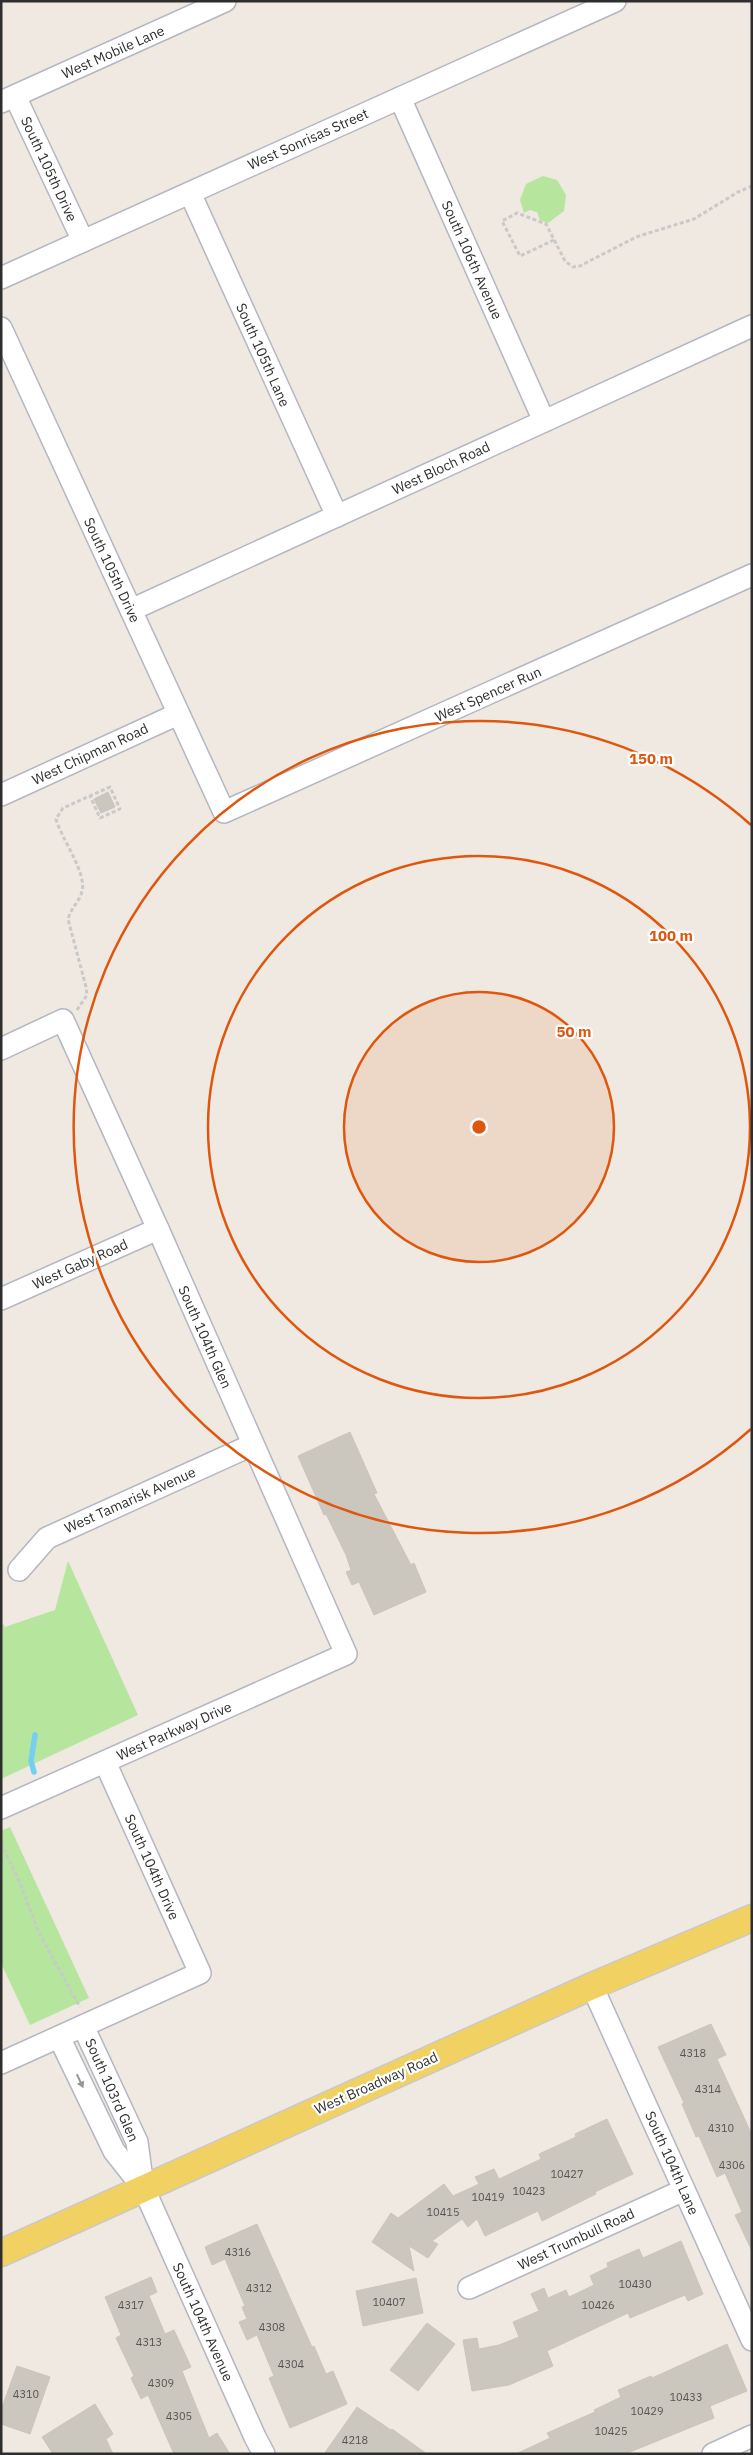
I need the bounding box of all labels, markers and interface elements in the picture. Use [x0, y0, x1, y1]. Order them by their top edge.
street label: West Mobile Lane [59, 21, 167, 83]
street label: West Sonrisas Street [245, 104, 371, 174]
street label: South 105th Drive [17, 114, 81, 225]
street label: South 106th Avenue [438, 198, 506, 323]
street label: South 105th Lane [232, 300, 294, 410]
street label: West Bloch Road [389, 437, 493, 499]
street label: South 105th Drive [80, 515, 144, 626]
street label: West Spencer Run [432, 662, 544, 726]
street label: West Chipman Road [29, 719, 151, 789]
text: 150 m [629, 749, 673, 768]
text: 100 m [649, 926, 693, 945]
text: 50 m [557, 1022, 591, 1041]
centre of rings [470, 1118, 488, 1136]
street label: West Gaby Road [29, 1235, 131, 1293]
street label: South 104th Glen [174, 1283, 236, 1391]
street label: West Tamarisk Avenue [61, 1463, 199, 1537]
street label: West Parkway Drive [114, 1697, 235, 1764]
street label: South 104th Drive [121, 1811, 184, 1923]
street label: South 103rd Glen [81, 2036, 143, 2144]
house number: 4318 [680, 2046, 706, 2060]
street label: West Broadway Road [312, 2048, 440, 2118]
one-way arrow [76, 2073, 85, 2088]
house number: 4314 [695, 2082, 722, 2096]
street label: South 104th Lane [641, 2108, 703, 2218]
house number: 4310 [708, 2121, 734, 2135]
house number: 4306 [719, 2158, 745, 2172]
house number: 10427 [551, 2167, 584, 2181]
house number: 10423 [513, 2184, 546, 2198]
house number: 10419 [472, 2190, 505, 2204]
street label: West Trumbull Road [515, 2204, 637, 2274]
house number: 10415 [427, 2205, 460, 2219]
house number: 4316 [225, 2245, 251, 2259]
street label: South 104th Avenue [169, 2260, 237, 2385]
house number: 10430 [619, 2277, 652, 2291]
house number: 4312 [246, 2281, 272, 2295]
house number: 10407 [373, 2295, 406, 2309]
house number: 4317 [118, 2298, 144, 2312]
house number: 10426 [582, 2298, 615, 2312]
house number: 4308 [259, 2320, 285, 2334]
house number: 4313 [136, 2335, 162, 2349]
house number: 4304 [278, 2357, 305, 2371]
house number: 4309 [148, 2376, 174, 2390]
house number: 4310 [13, 2387, 39, 2401]
house number: 10433 [670, 2390, 703, 2404]
house number: 10429 [631, 2404, 664, 2418]
house number: 4305 [166, 2409, 192, 2423]
house number: 10425 [595, 2424, 628, 2438]
house number: 4218 [342, 2433, 368, 2447]

